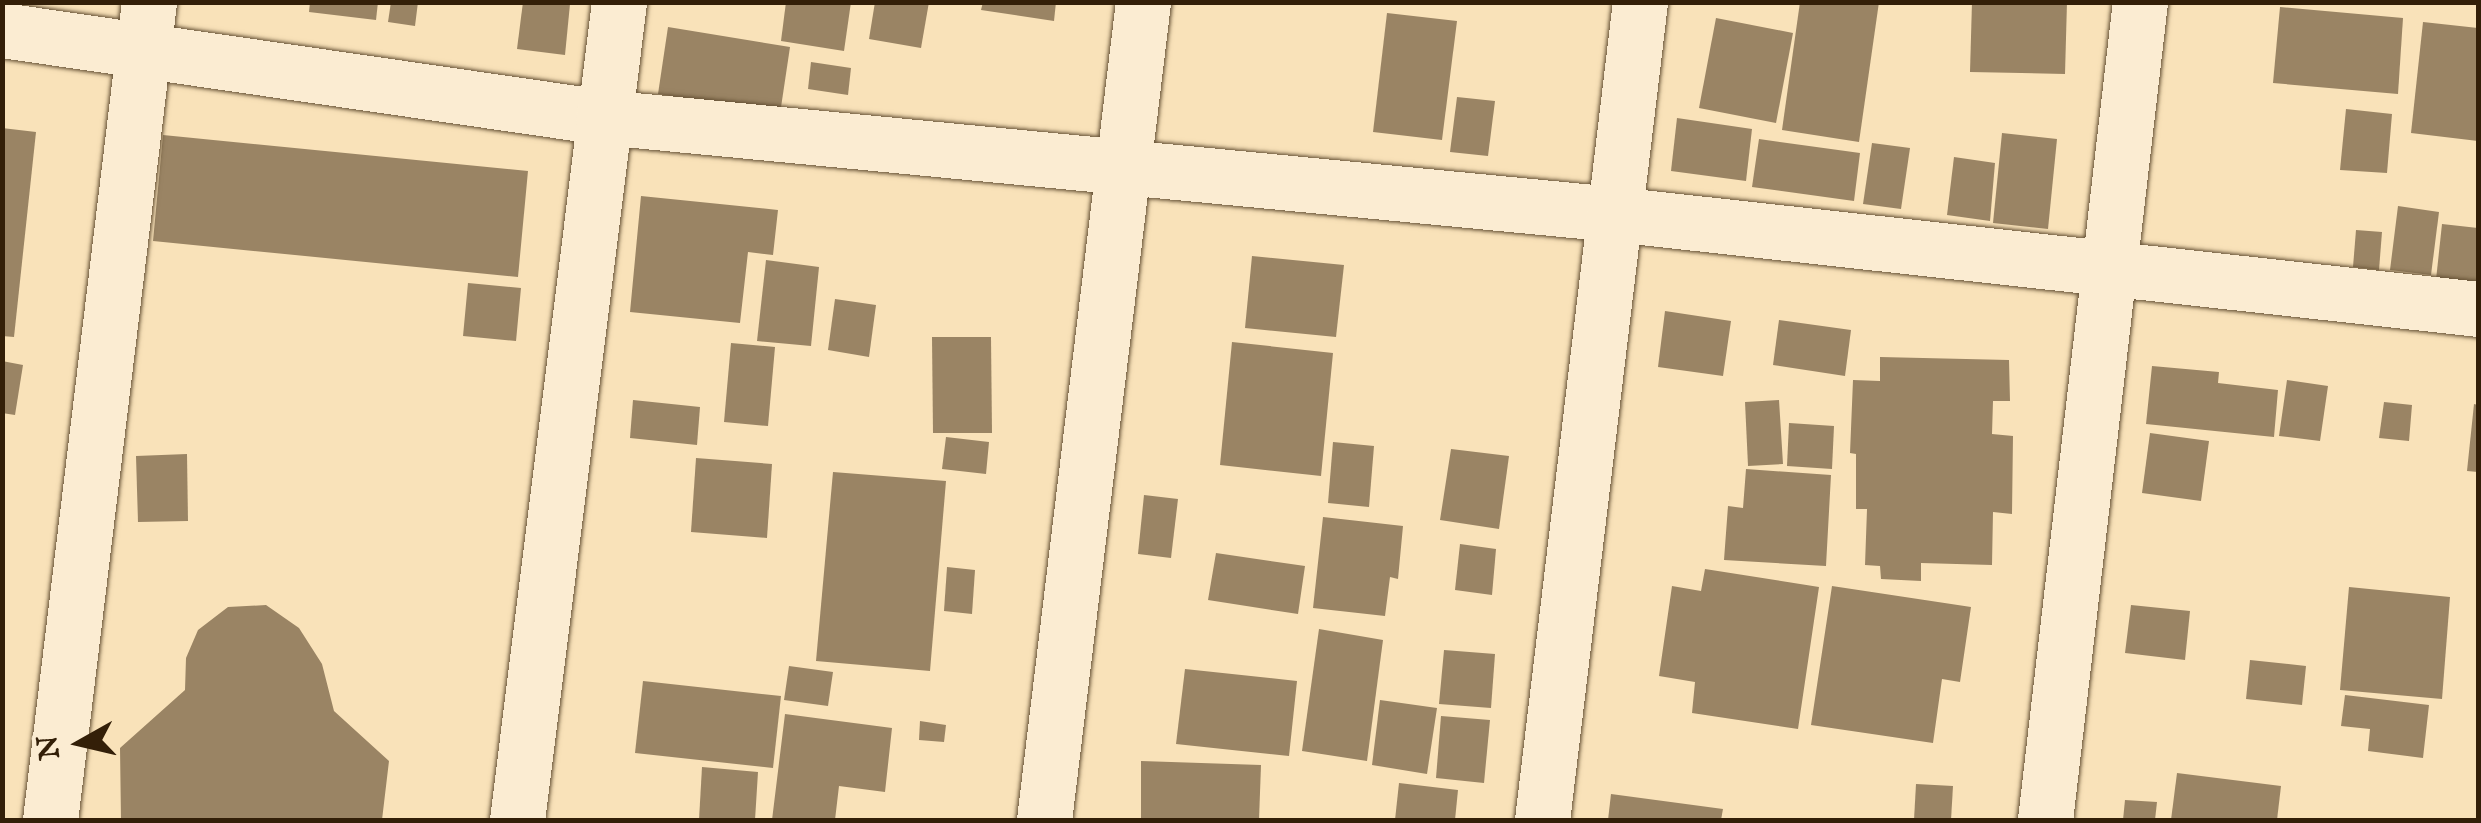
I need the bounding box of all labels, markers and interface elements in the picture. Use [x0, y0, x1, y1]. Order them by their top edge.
north arrow [30, 693, 130, 793]
text: N [31, 733, 69, 762]

